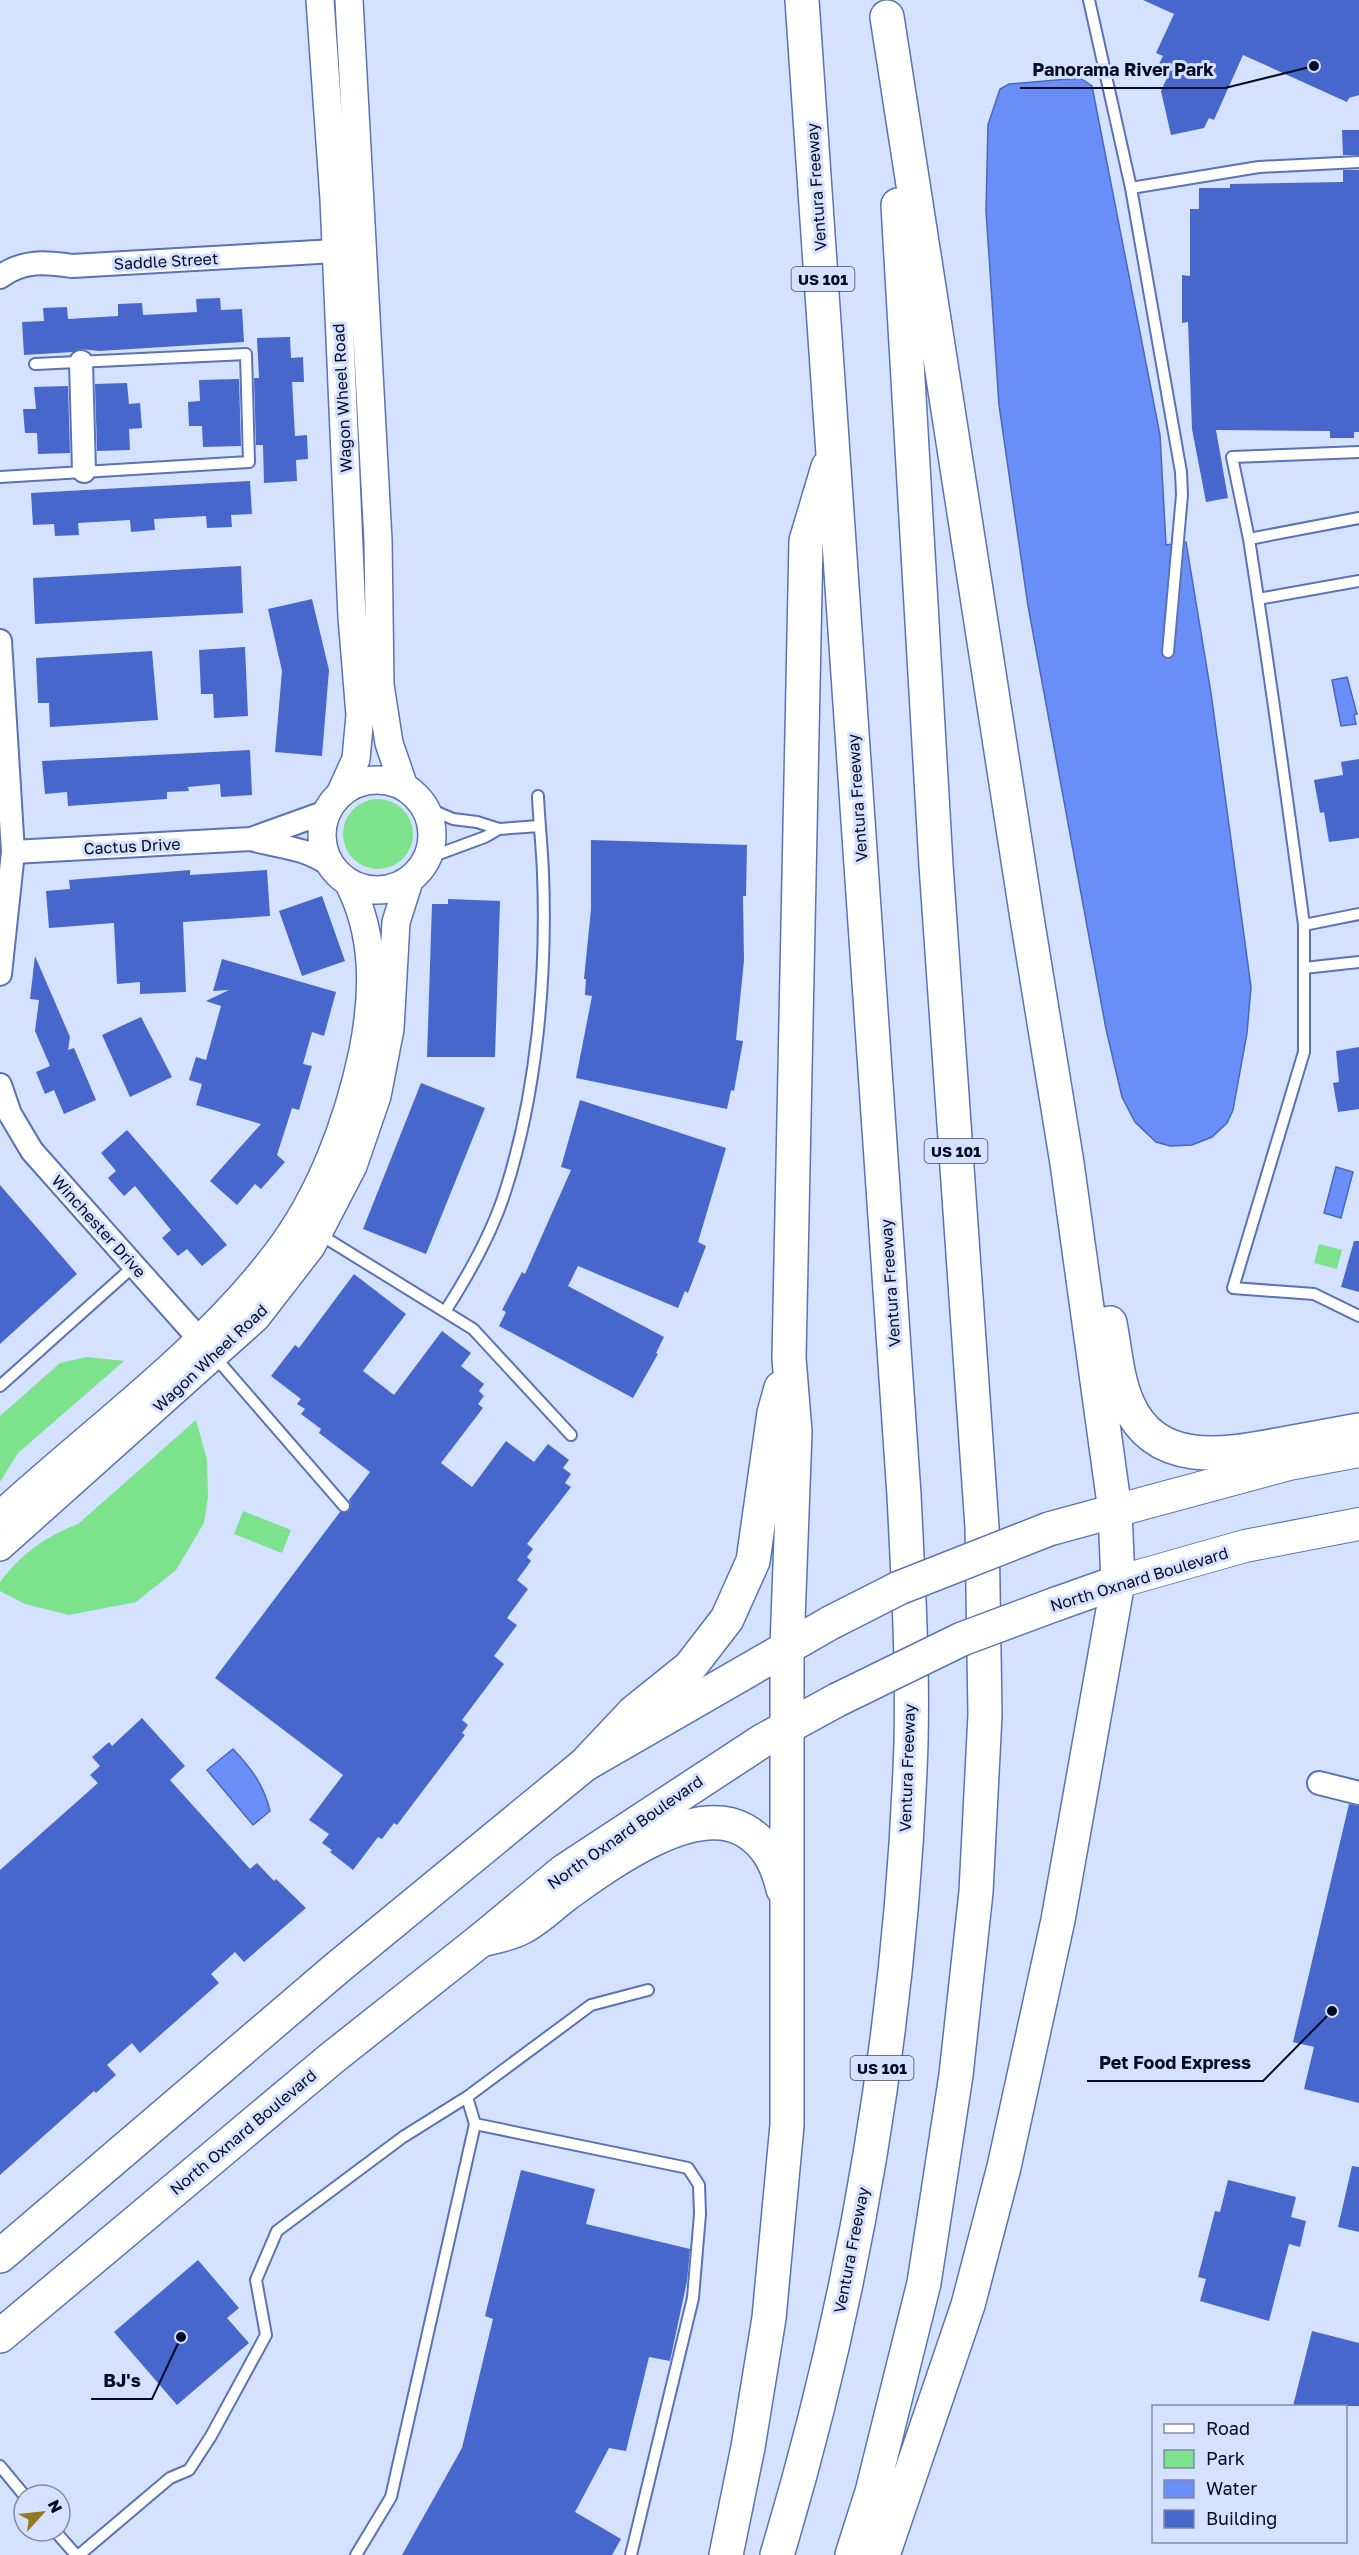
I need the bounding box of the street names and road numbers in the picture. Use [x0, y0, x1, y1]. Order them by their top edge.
street label: Ventura Freeway [802, 122, 830, 252]
street label: Saddle Street [113, 248, 219, 274]
road number: US 101 [792, 267, 854, 291]
street label: Wagon Wheel Road [328, 323, 356, 473]
street label: Ventura Freeway [843, 733, 871, 863]
street label: Cactus Drive [83, 833, 181, 859]
road number: US 101 [924, 1139, 988, 1163]
street label: Winchester Drive [48, 1170, 150, 1282]
street label: Ventura Freeway [876, 1218, 904, 1348]
street label: Wagon Wheel Road [149, 1300, 271, 1416]
street label: North Oxnard Boulevard [1048, 1542, 1230, 1616]
street label: Ventura Freeway [895, 1704, 919, 1832]
street label: North Oxnard Boulevard [543, 1771, 707, 1893]
road number: US 101 [850, 2056, 914, 2080]
street label: North Oxnard Boulevard [166, 2065, 320, 2199]
street label: Ventura Freeway [829, 2185, 873, 2315]

